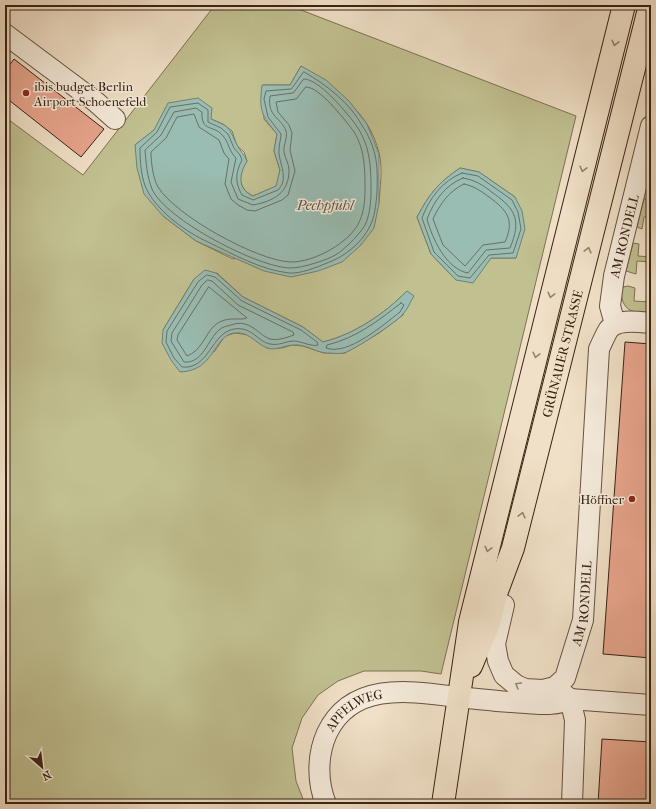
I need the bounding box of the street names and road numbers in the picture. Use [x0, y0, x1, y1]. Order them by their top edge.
street label: AM RONDELL [607, 193, 642, 281]
street label: GRÜNAUER STRASSE [539, 288, 586, 419]
street label: AM RONDELL [568, 560, 594, 648]
street label: APFELWEG [322, 686, 384, 735]

